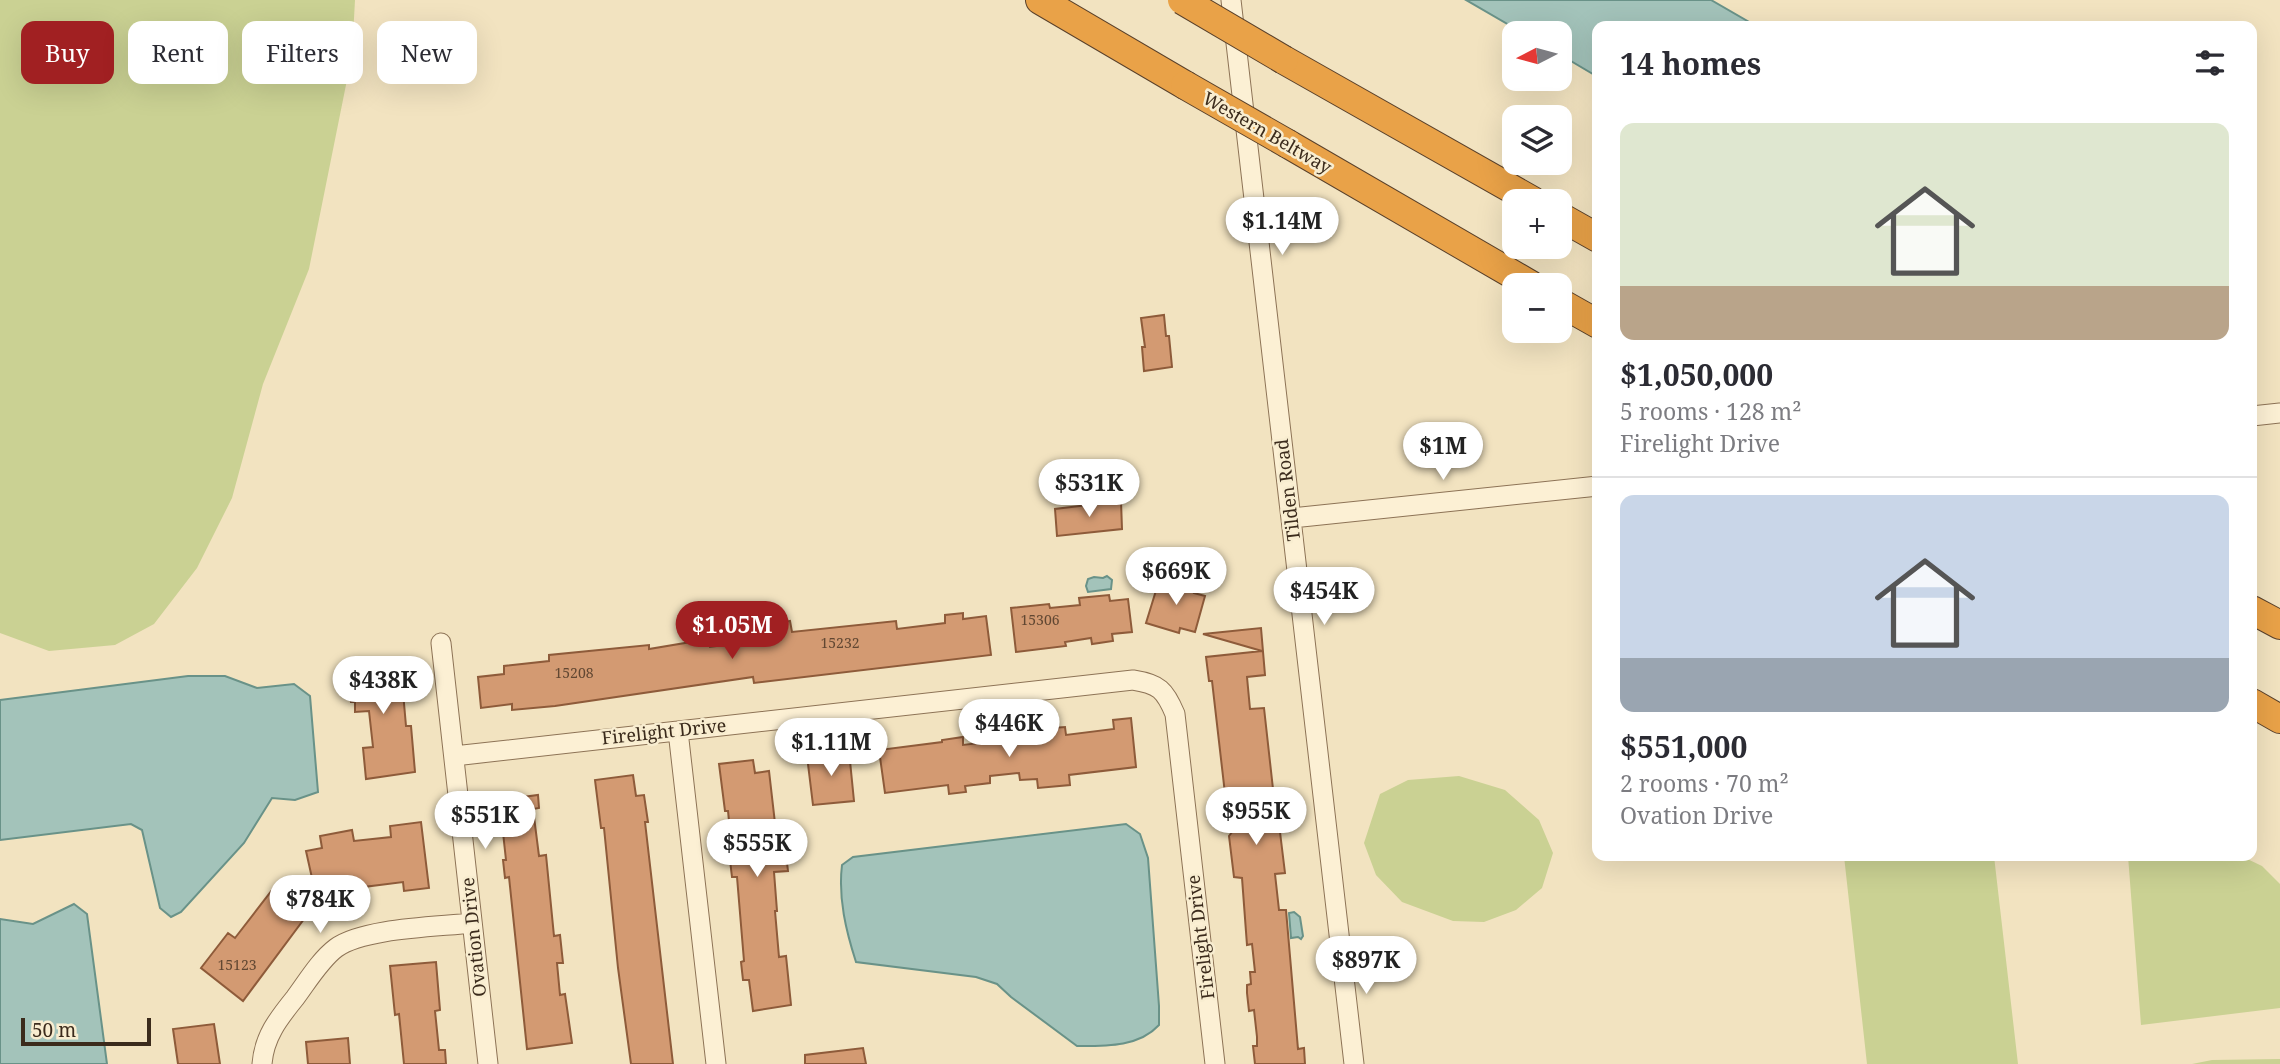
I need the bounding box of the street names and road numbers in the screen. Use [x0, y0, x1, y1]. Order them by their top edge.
street label: Western Beltway [1199, 85, 1337, 179]
street label: Tilden Road [1269, 438, 1305, 543]
street label: Firelight Drive [600, 713, 727, 749]
street label: Firelight Drive [1180, 873, 1220, 1001]
street label: Ovation Drive [455, 876, 491, 998]

